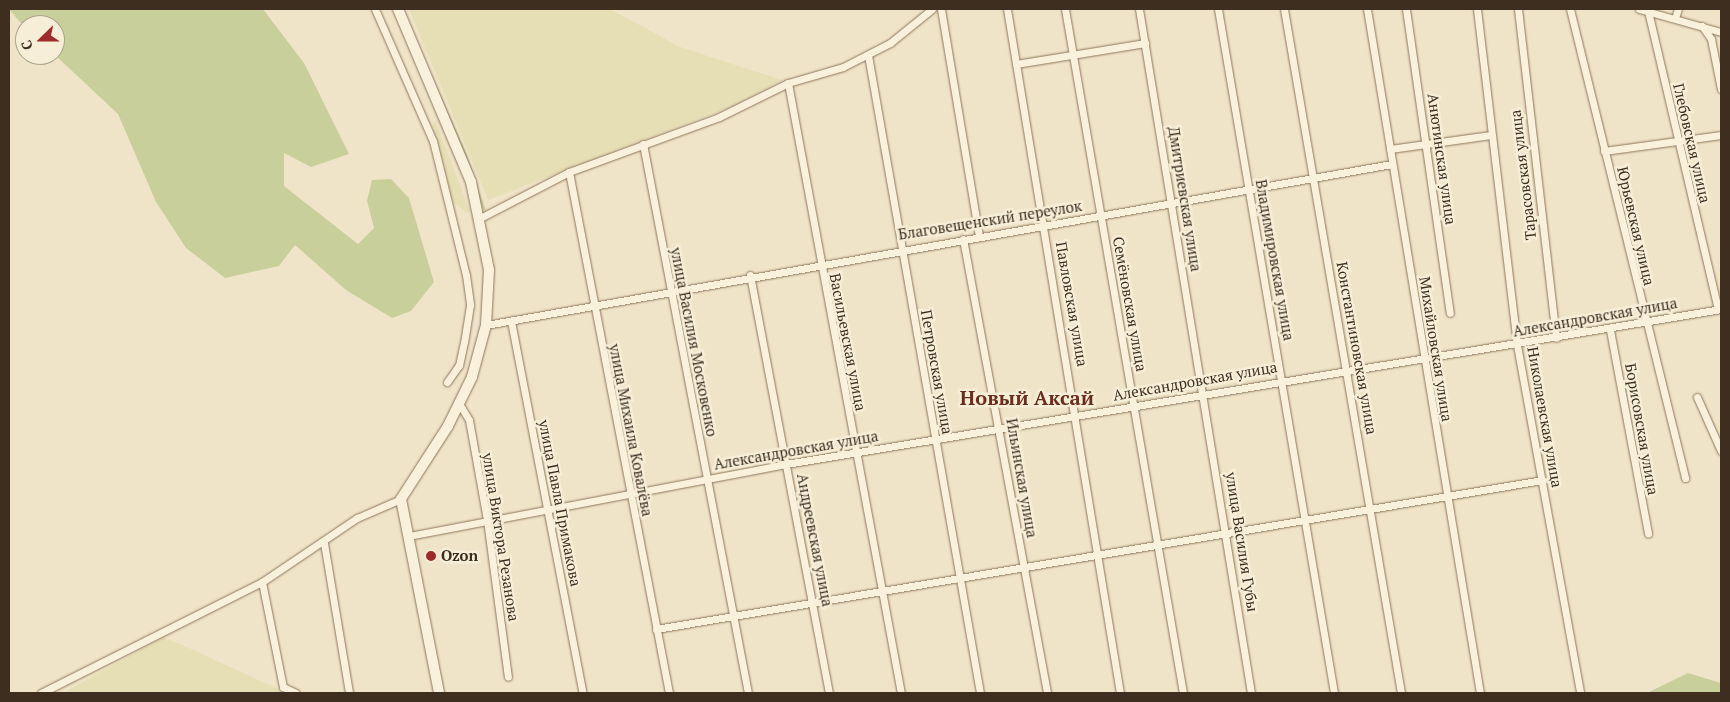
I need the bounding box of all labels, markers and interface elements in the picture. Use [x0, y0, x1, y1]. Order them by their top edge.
north arrow [15, 15, 65, 65]
text: С [16, 38, 37, 53]
street label: Глебовская улица [1669, 81, 1715, 205]
street label: Анютинская улица [1424, 92, 1460, 226]
street label: Тарасовская улица [1506, 109, 1540, 241]
street label: Дмитриевская улица [1165, 125, 1205, 273]
street label: Юрьевская улица [1614, 165, 1658, 287]
street label: Владимировская улица [1252, 178, 1298, 342]
street label: Благовещенский переулок [897, 197, 1083, 243]
street label: Семёновская улица [1109, 235, 1151, 373]
street label: Павловская улица [1052, 240, 1092, 368]
street label: улица Василия Московенко [667, 246, 721, 438]
street label: Константиновская улица [1333, 260, 1381, 436]
street label: Васильевская улица [826, 272, 870, 412]
street label: Михайловская улица [1416, 275, 1456, 423]
street label: Александровская улица [1511, 294, 1679, 340]
street label: Петровская улица [917, 308, 957, 436]
street label: улица Михаила Ковалёва [605, 342, 657, 518]
street label: Николаевская улица [1524, 345, 1566, 489]
street label: Александровская улица [1111, 358, 1279, 404]
street label: Борисовская улица [1622, 362, 1662, 496]
district label: Новый Аксай [960, 385, 1094, 409]
street label: Ильинская улица [1003, 417, 1041, 539]
street label: улица Павла Примакова [535, 418, 585, 588]
street label: Александровская улица [712, 427, 880, 473]
street label: улица Виктора Резанова [479, 451, 523, 623]
street label: улица Василия Губы [1222, 471, 1262, 613]
street label: Андреевская улица [793, 472, 837, 608]
place label: Ozon [441, 547, 478, 565]
marker: Ozon [425, 550, 437, 562]

